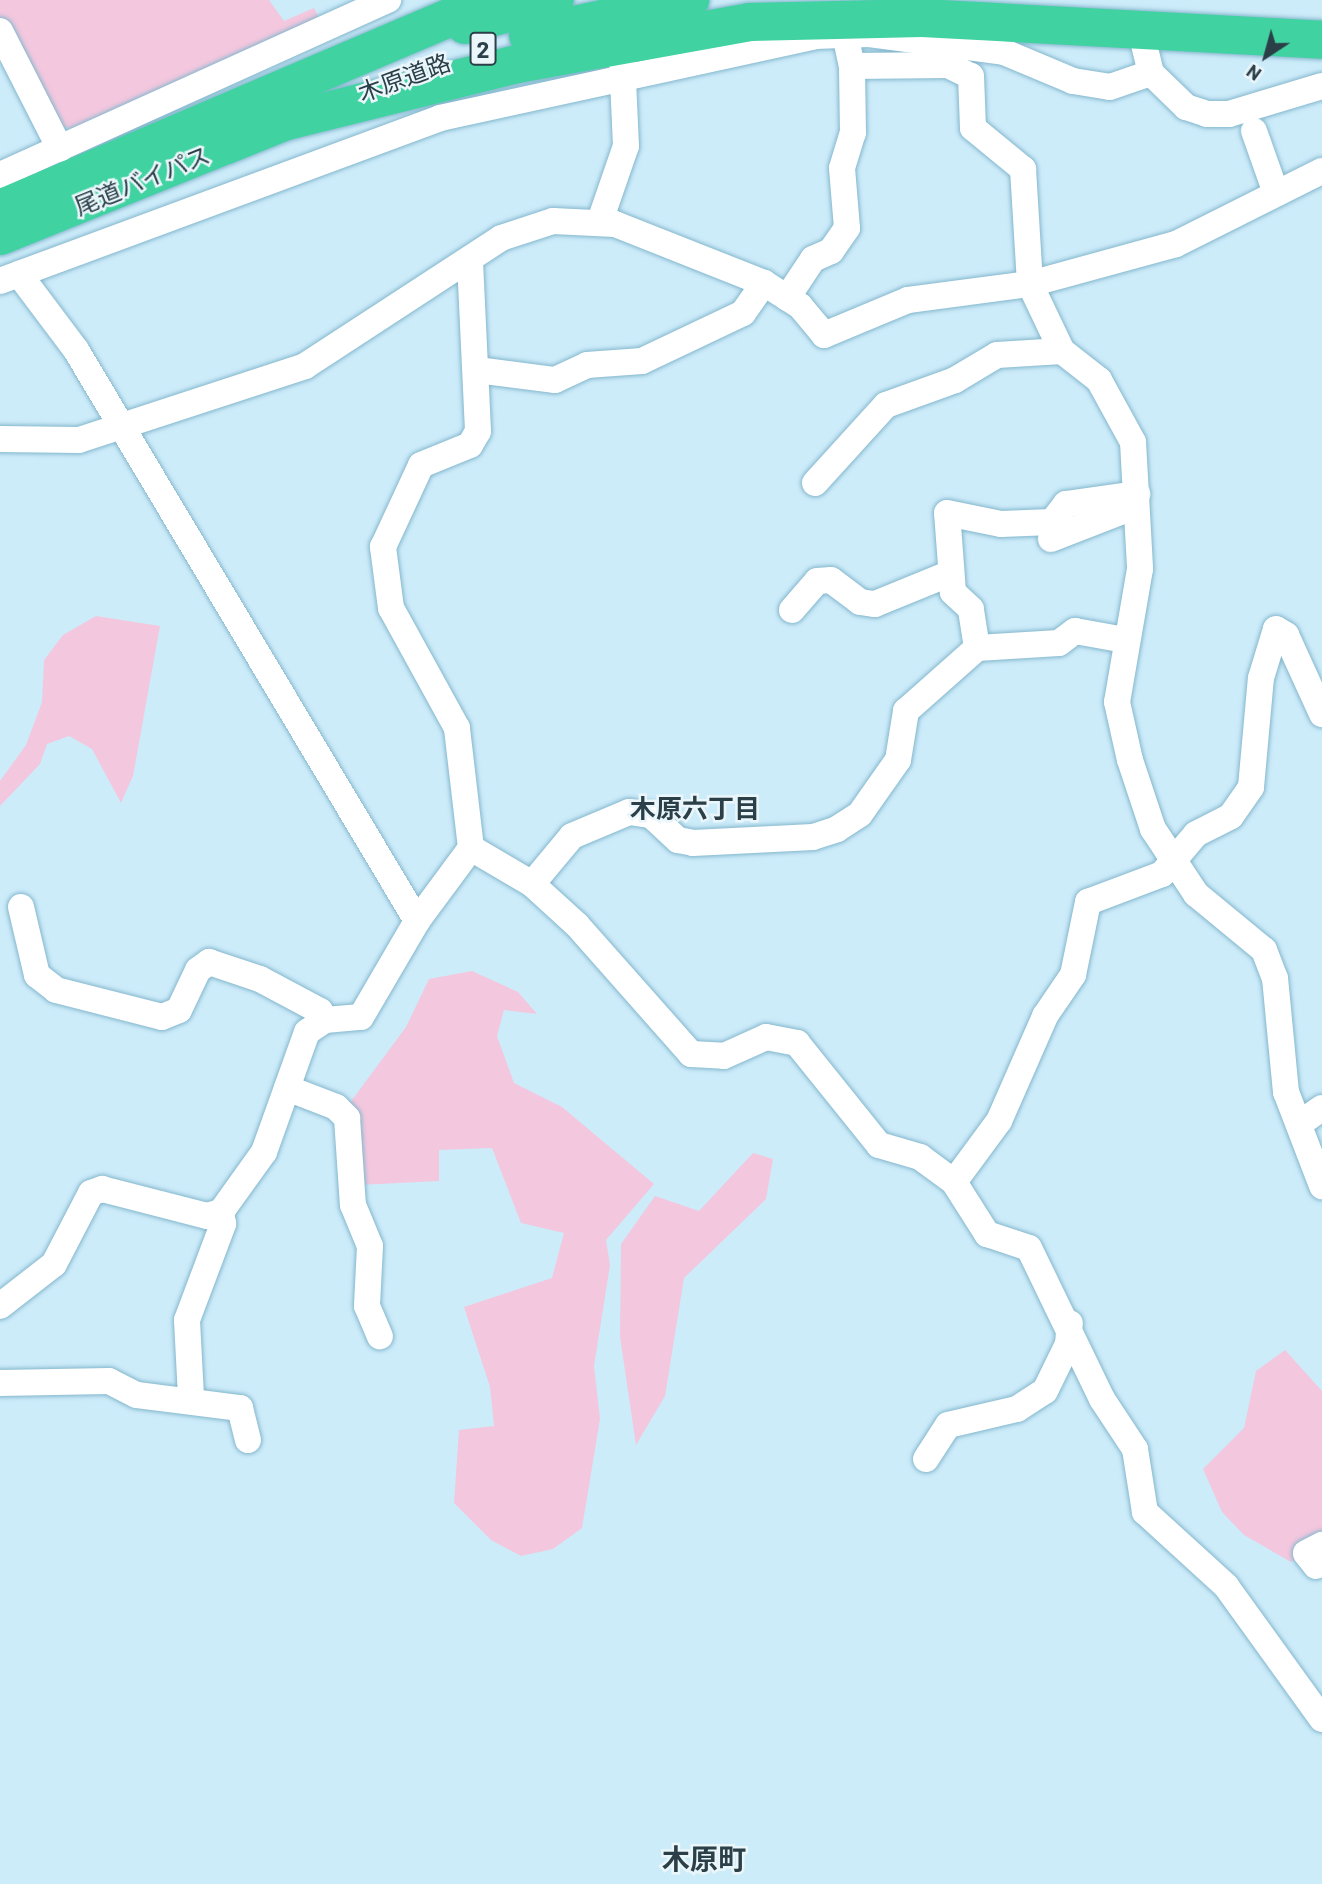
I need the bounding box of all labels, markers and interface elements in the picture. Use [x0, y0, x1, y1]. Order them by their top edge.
north arrow [1231, 21, 1301, 91]
road number: 2 [469, 30, 497, 68]
street label: 木原道路 [354, 47, 454, 107]
text: N [1241, 60, 1265, 86]
street label: 尾道バイパス [70, 140, 214, 220]
district label: 木原六丁目 [630, 792, 760, 824]
district label: 木原町 [662, 1841, 746, 1875]

